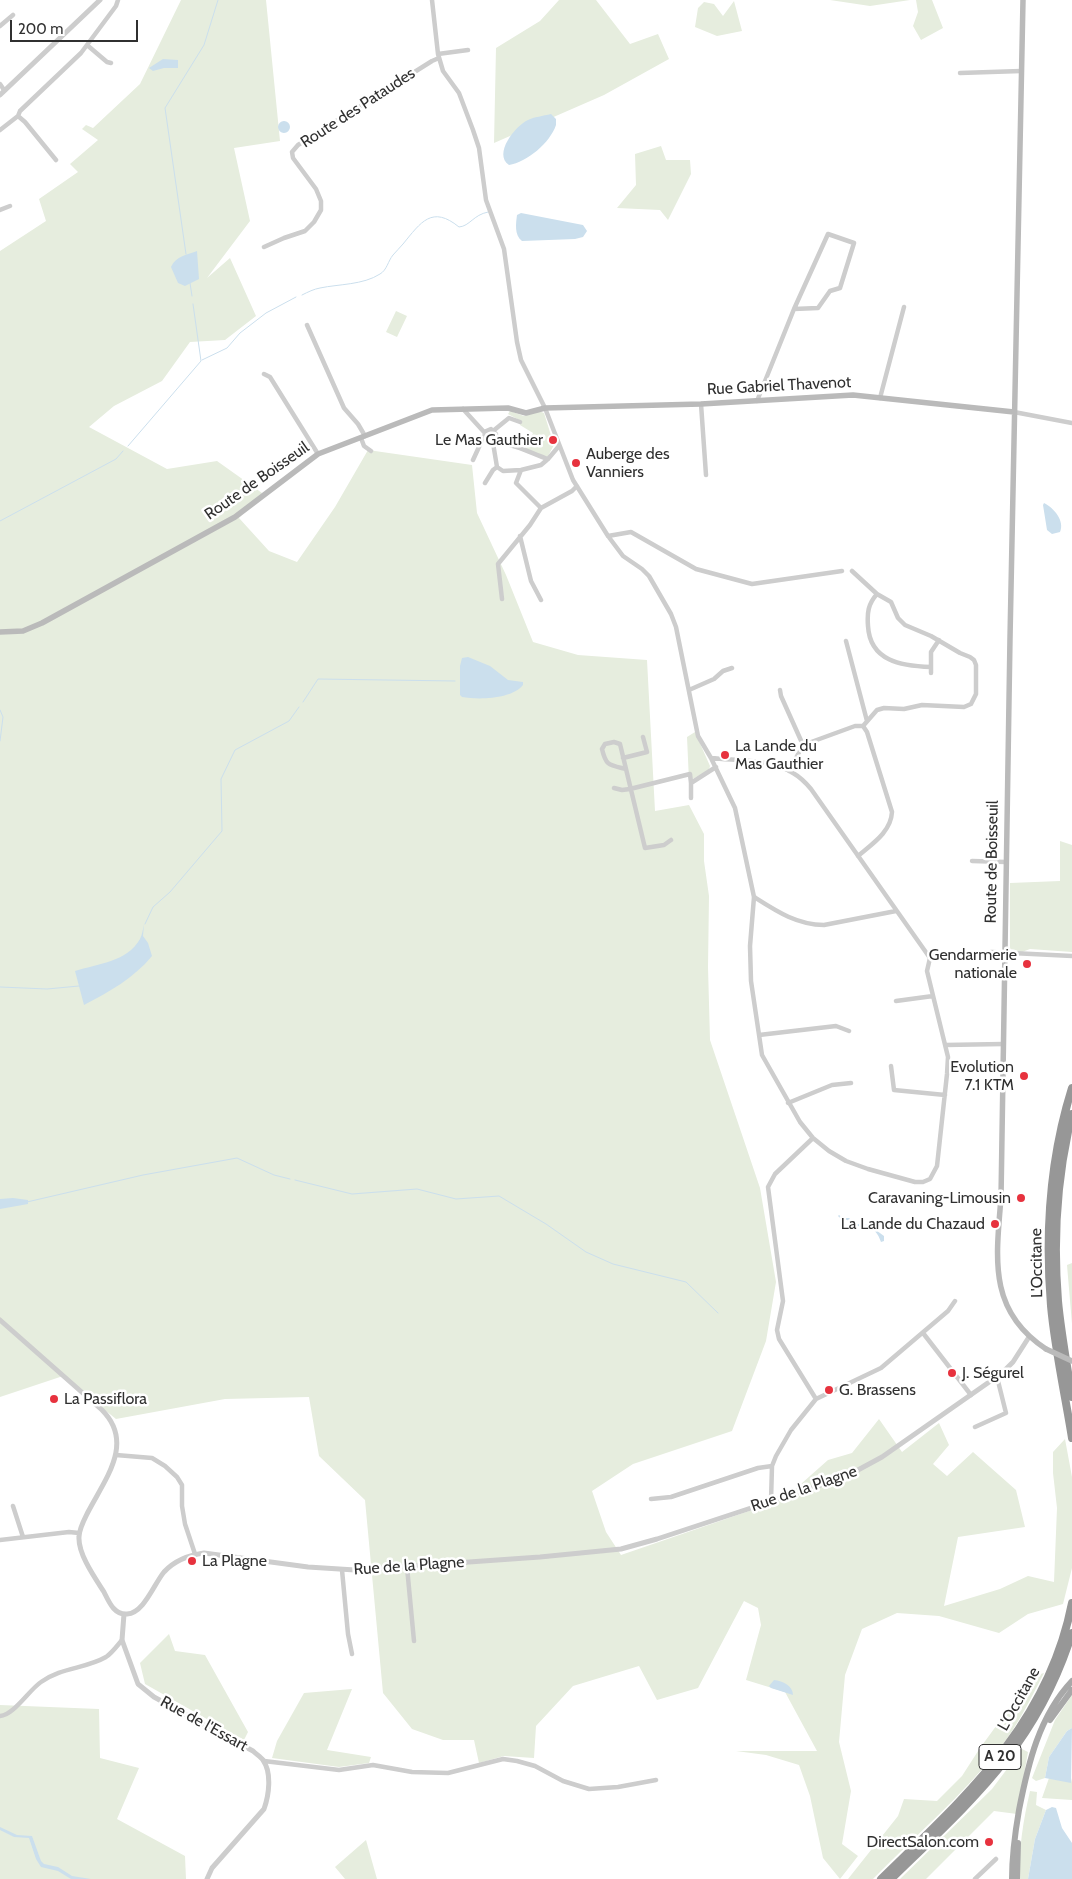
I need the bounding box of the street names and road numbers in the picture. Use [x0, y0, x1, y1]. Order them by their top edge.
street label: Route des Pataudes [297, 64, 419, 152]
street label: Rue Gabriel Thavenot [706, 373, 852, 399]
street label: Route de Boisseuil [201, 438, 313, 524]
street label: Route de Boisseuil [981, 800, 1003, 924]
street label: L'Occitane [1027, 1228, 1047, 1298]
street label: Rue de la Plagne [748, 1462, 860, 1516]
street label: Rue de la Plagne [353, 1553, 465, 1579]
street label: L'Occitane [994, 1664, 1044, 1734]
street label: Rue de l'Essart [157, 1692, 251, 1756]
road number: A 20 [979, 1744, 1021, 1770]

